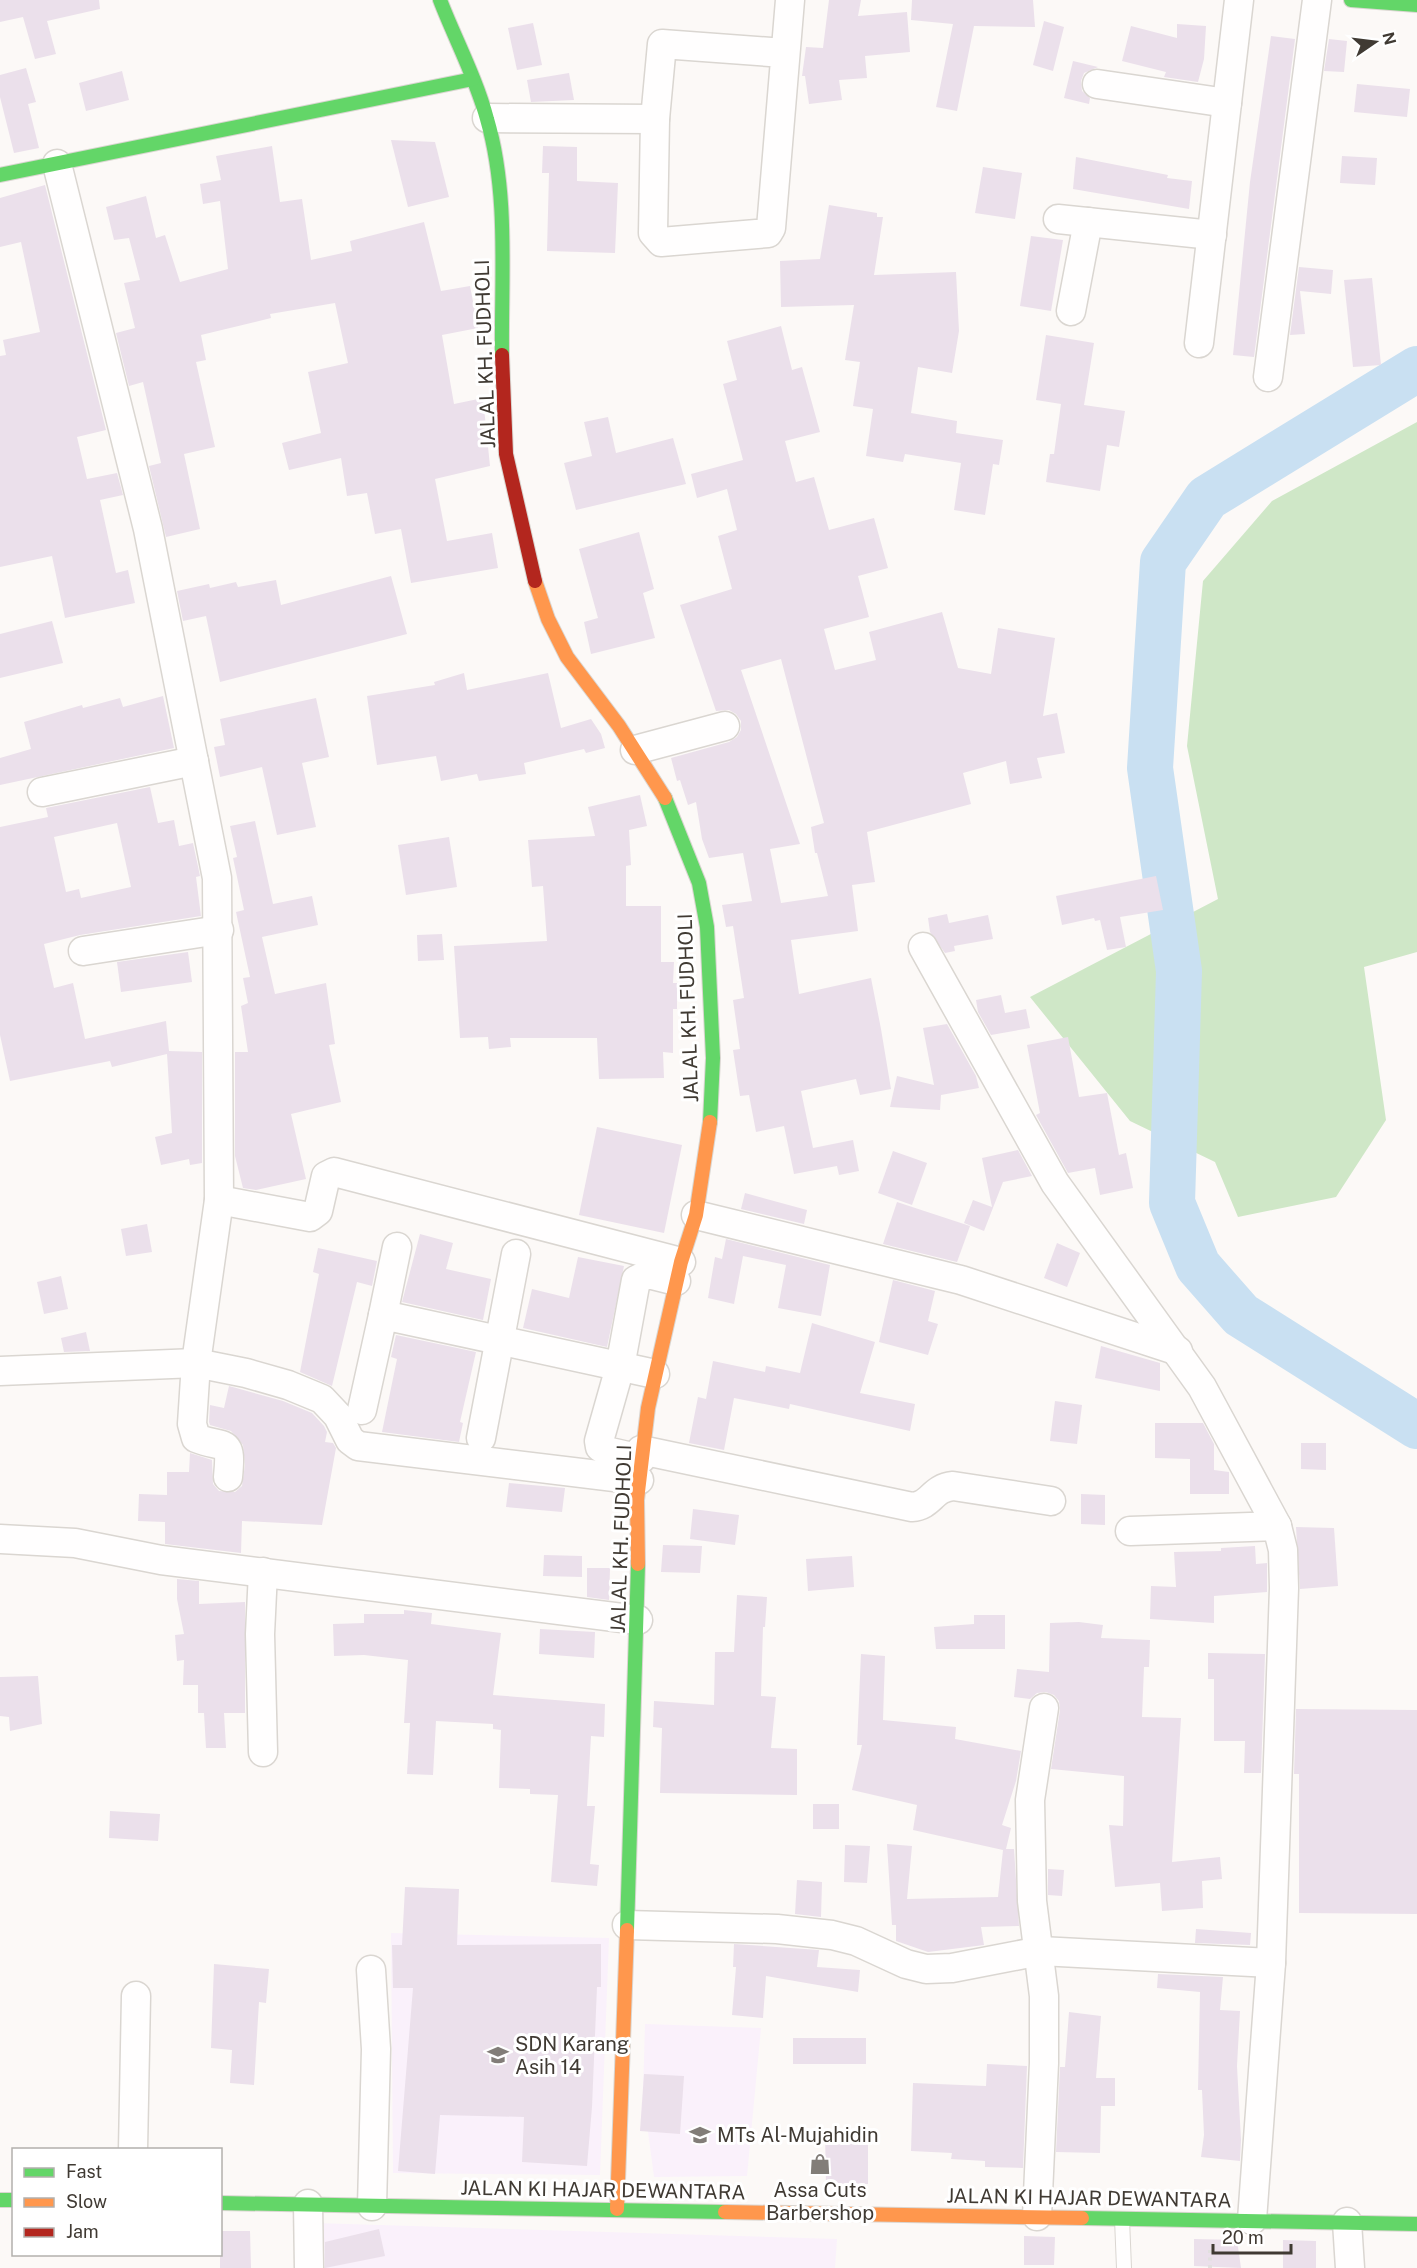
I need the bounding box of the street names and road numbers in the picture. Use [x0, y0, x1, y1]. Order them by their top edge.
street label: JALAL KH. FUDHOLI [470, 259, 500, 449]
street label: JALAL KH. FUDHOLI [673, 913, 703, 1103]
street label: JALAL KH. FUDHOLI [606, 1444, 636, 1634]
street label: JALAN KI HAJAR DEWANTARA [460, 2176, 746, 2204]
street label: JALAN KI HAJAR DEWANTARA [946, 2184, 1232, 2212]

